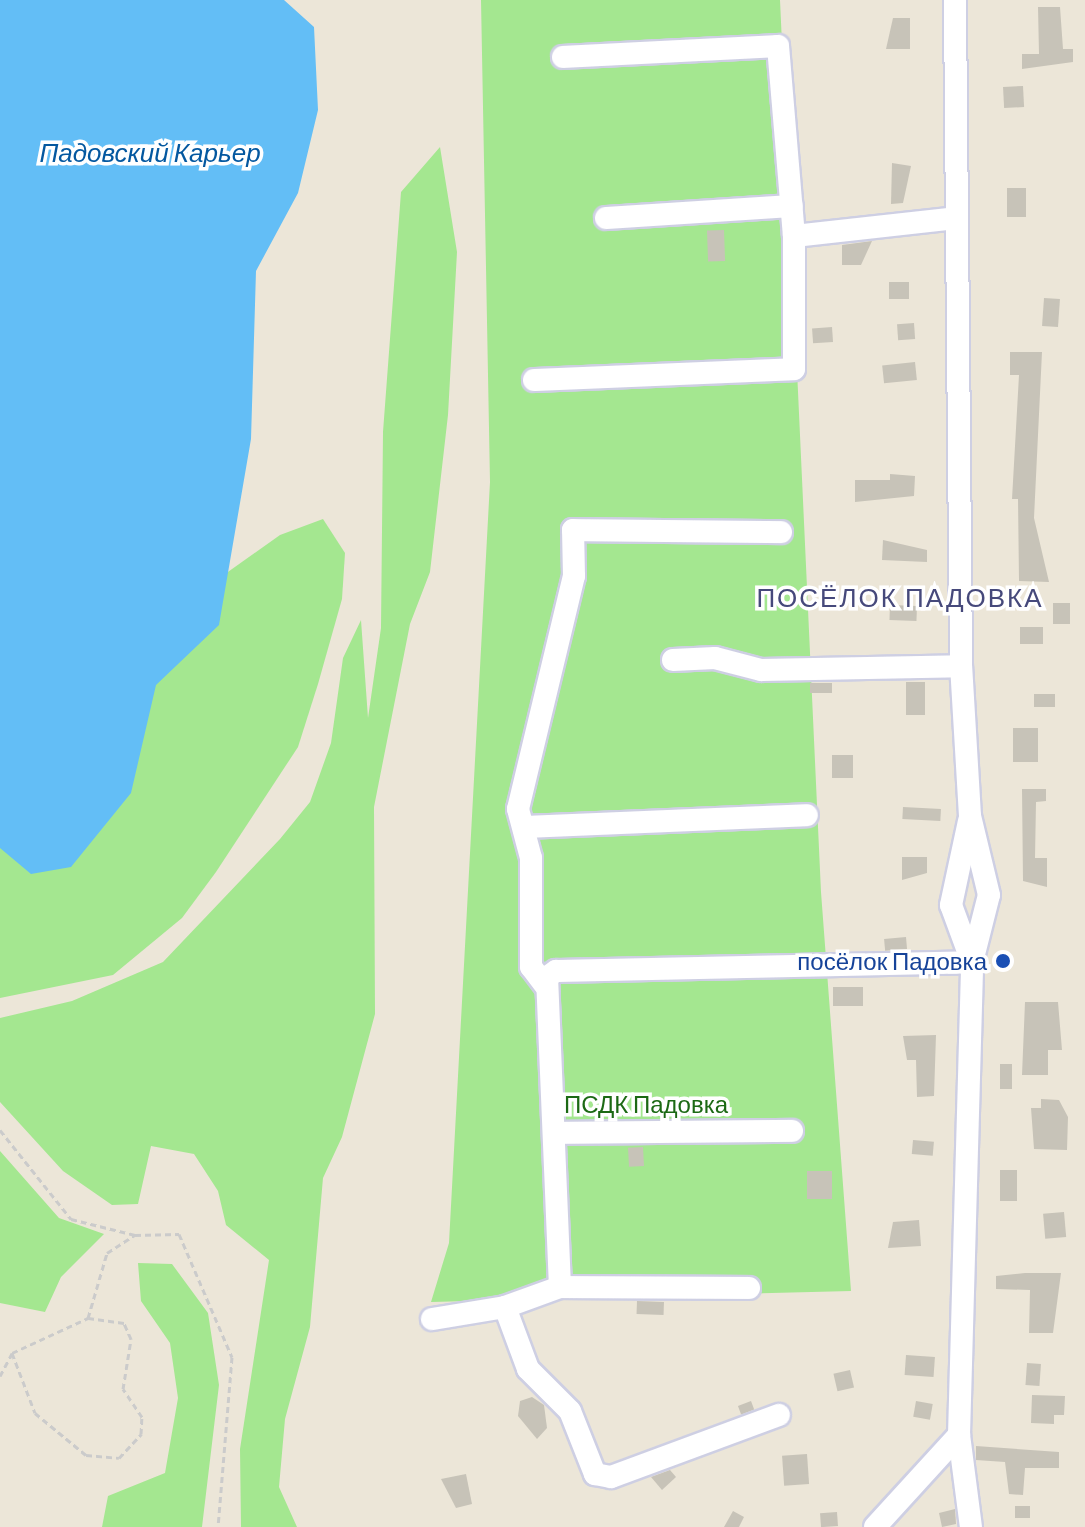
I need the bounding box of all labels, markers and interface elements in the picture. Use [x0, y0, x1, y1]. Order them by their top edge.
water label: Падовский Карьер [39, 136, 261, 168]
district label: ПОСЁЛОК ПАДОВКА [756, 581, 1044, 613]
place label: посёлок Падовка [797, 947, 987, 975]
marker: посёлок Падовка [994, 952, 1012, 970]
park label: ПСДК Падовка [564, 1090, 728, 1118]

